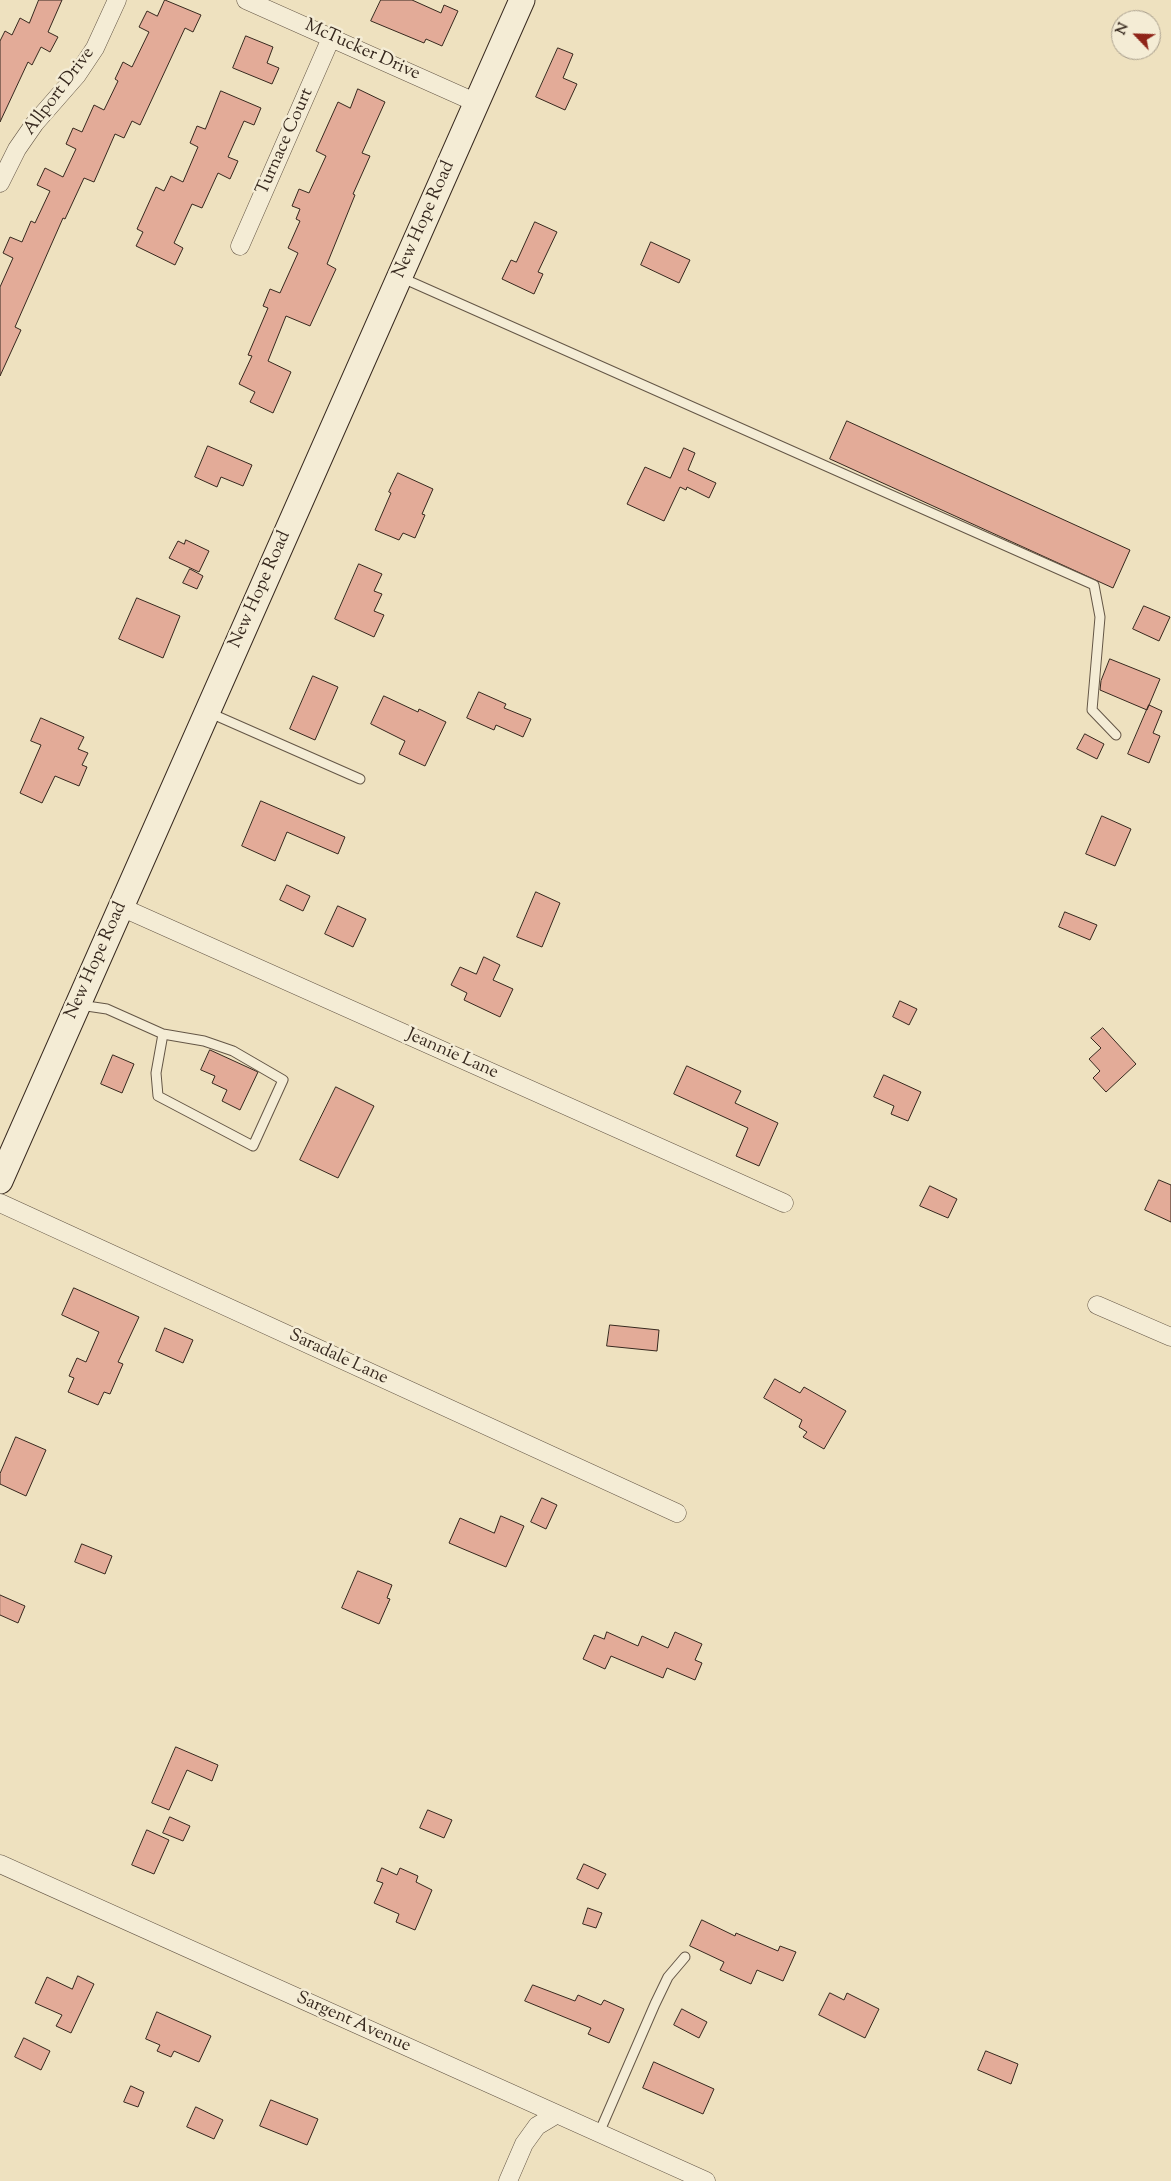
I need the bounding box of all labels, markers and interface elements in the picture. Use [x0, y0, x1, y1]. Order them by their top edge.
north arrow [1111, 10, 1161, 60]
street label: McTucker Drive [301, 16, 423, 86]
text: N [1112, 20, 1135, 38]
street label: Allport Drive [20, 44, 100, 140]
street label: Turnace Court [253, 85, 319, 199]
street label: New Hope Road [389, 158, 461, 282]
street label: New Hope Road [225, 528, 297, 652]
street label: New Hope Road [61, 899, 133, 1023]
street label: Jeannie Lane [403, 1025, 501, 1085]
street label: Saradale Lane [285, 1326, 391, 1390]
street label: Sargent Avenue [292, 1988, 414, 2058]

